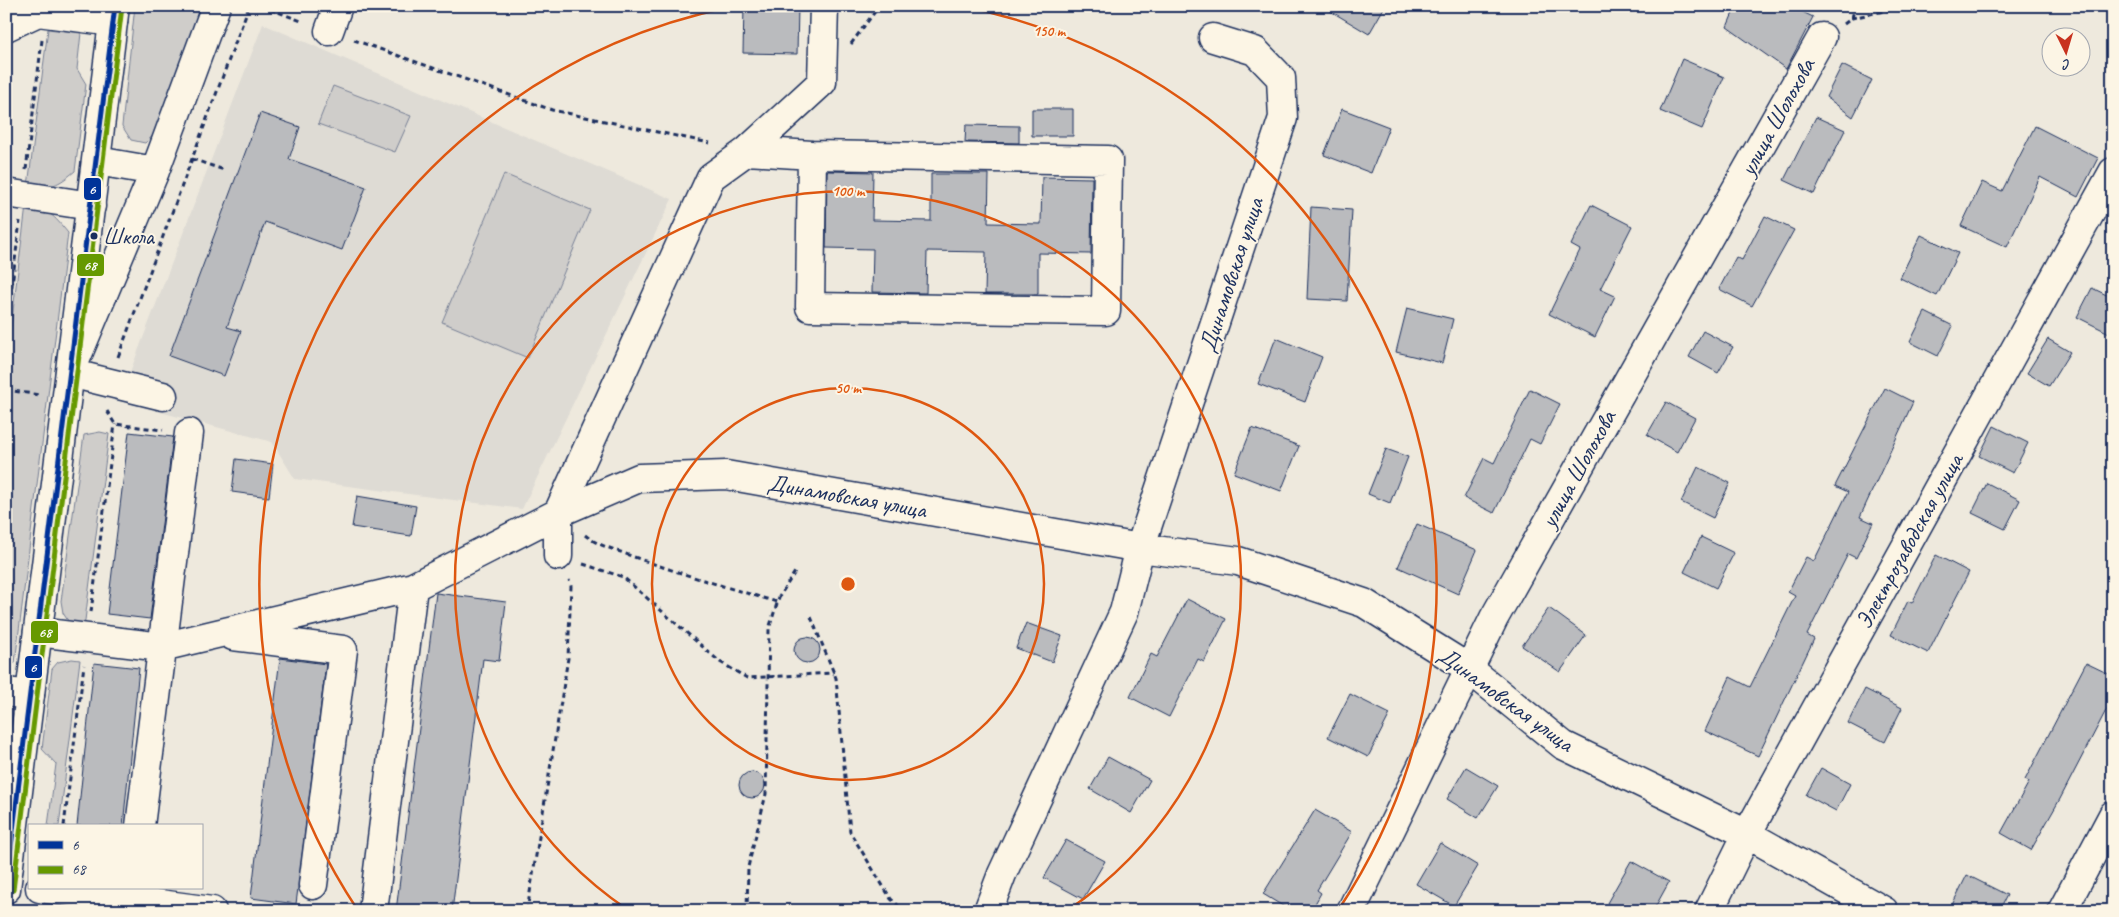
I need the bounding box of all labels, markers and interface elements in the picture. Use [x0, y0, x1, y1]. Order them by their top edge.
text: 150 m [1033, 22, 1067, 41]
north arrow [2042, 28, 2092, 78]
street label: улица Шолохова [1731, 52, 1822, 183]
text: С [2061, 56, 2071, 73]
line badge: 6 [83, 177, 102, 201]
text: 6 [89, 181, 97, 198]
text: 100 m [832, 182, 866, 201]
street label: Динамовская улица [1192, 193, 1270, 356]
place label: Школа [103, 222, 156, 251]
marker: Школа [89, 231, 99, 241]
line badge: 68 [76, 253, 105, 277]
text: 68 [84, 257, 98, 274]
text: 50 m [835, 379, 862, 398]
street label: улица Шолохова [1532, 404, 1623, 535]
street label: Электрозаводская улица [1848, 446, 1971, 634]
street label: Динамовская улица [765, 467, 930, 525]
centre of rings [839, 575, 857, 593]
line badge: 68 [30, 620, 59, 644]
text: 68 [39, 624, 53, 641]
street label: Динамовская улица [1432, 640, 1581, 759]
line badge: 6 [24, 655, 43, 679]
text: 6 [30, 659, 38, 676]
legend [28, 824, 202, 890]
text: 6 [72, 836, 80, 855]
text: 68 [72, 860, 87, 879]

